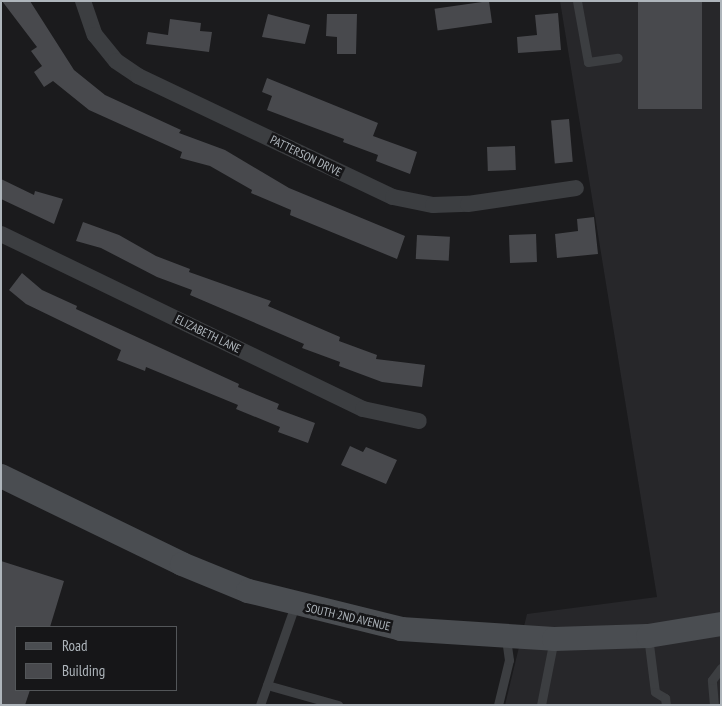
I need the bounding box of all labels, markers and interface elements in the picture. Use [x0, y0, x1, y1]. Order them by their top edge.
street label: PATTERSON DRIVE [268, 132, 344, 180]
street label: ELIZABETH LANE [173, 312, 243, 356]
street label: SOUTH 2ND AVENUE [304, 600, 392, 634]
legend [15, 626, 178, 691]
text: Road [62, 636, 88, 655]
text: Building [62, 661, 105, 680]

